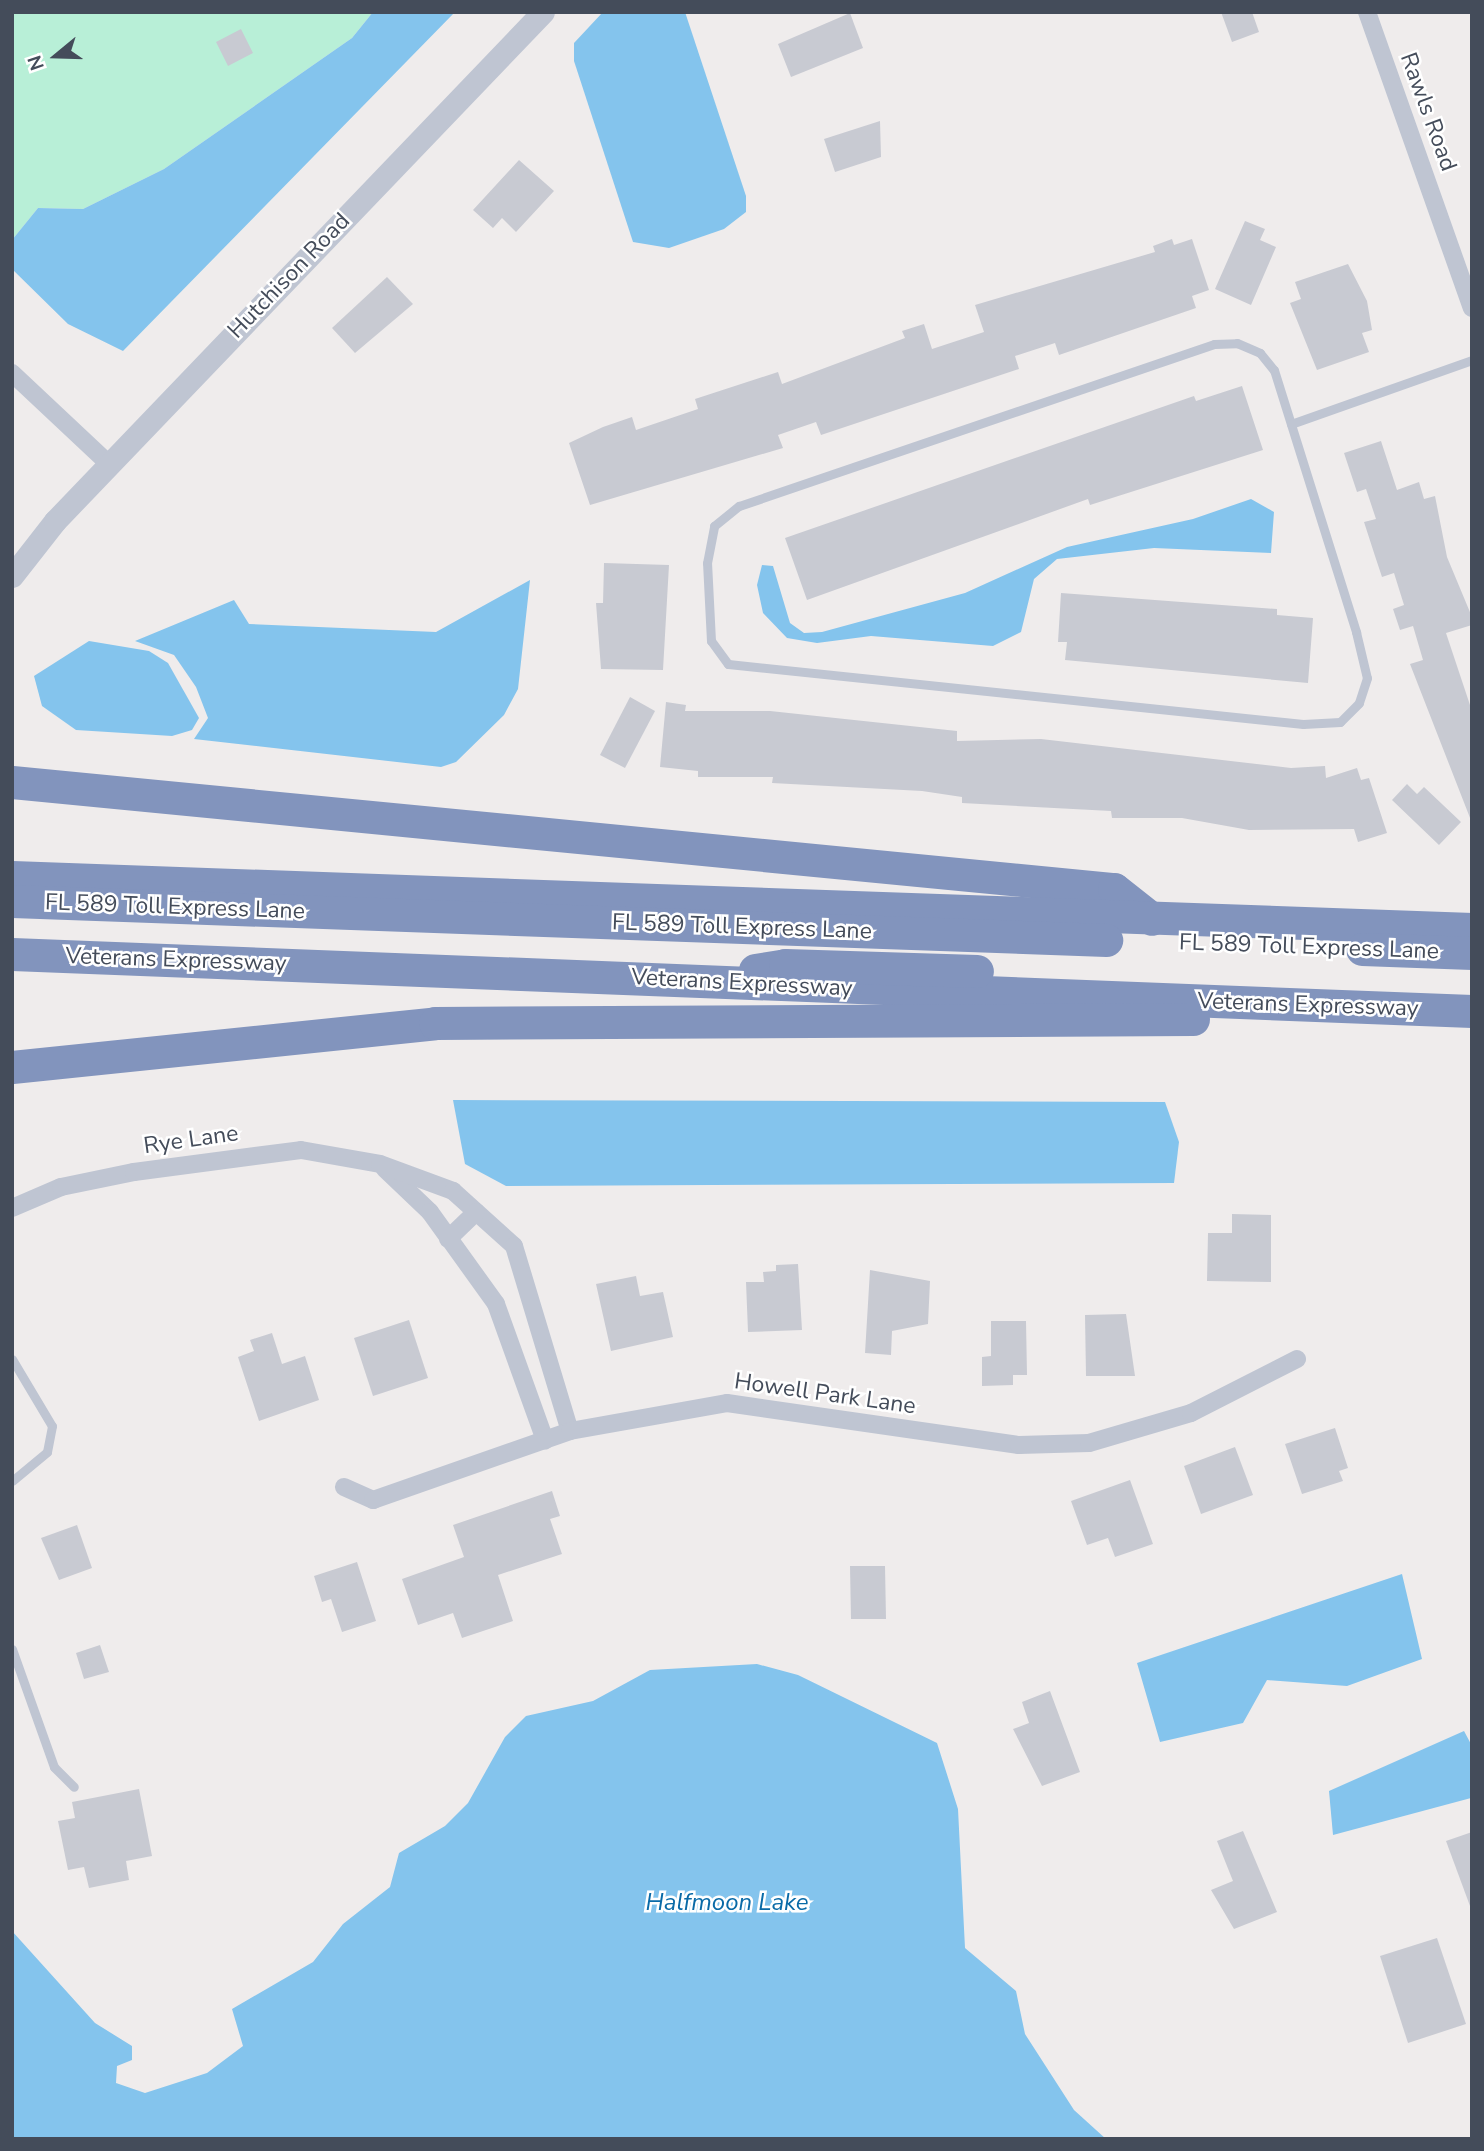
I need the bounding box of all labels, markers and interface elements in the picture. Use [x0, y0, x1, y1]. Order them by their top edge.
north arrow [21, 21, 91, 91]
street label: Rawls Road [1394, 49, 1462, 175]
text: N [22, 52, 51, 74]
street label: Hutchison Road [222, 208, 356, 344]
street label: FL 589 Toll Express Lane [45, 889, 305, 925]
street label: FL 589 Toll Express Lane [612, 909, 872, 945]
street label: FL 589 Toll Express Lane [1179, 929, 1439, 965]
street label: Veterans Expressway [65, 942, 287, 978]
street label: Veterans Expressway [631, 963, 853, 1003]
street label: Veterans Expressway [1197, 987, 1419, 1023]
street label: Rye Lane [142, 1120, 240, 1160]
street label: Howell Park Lane [733, 1368, 917, 1420]
water label: Halfmoon Lake [645, 1889, 809, 1917]

